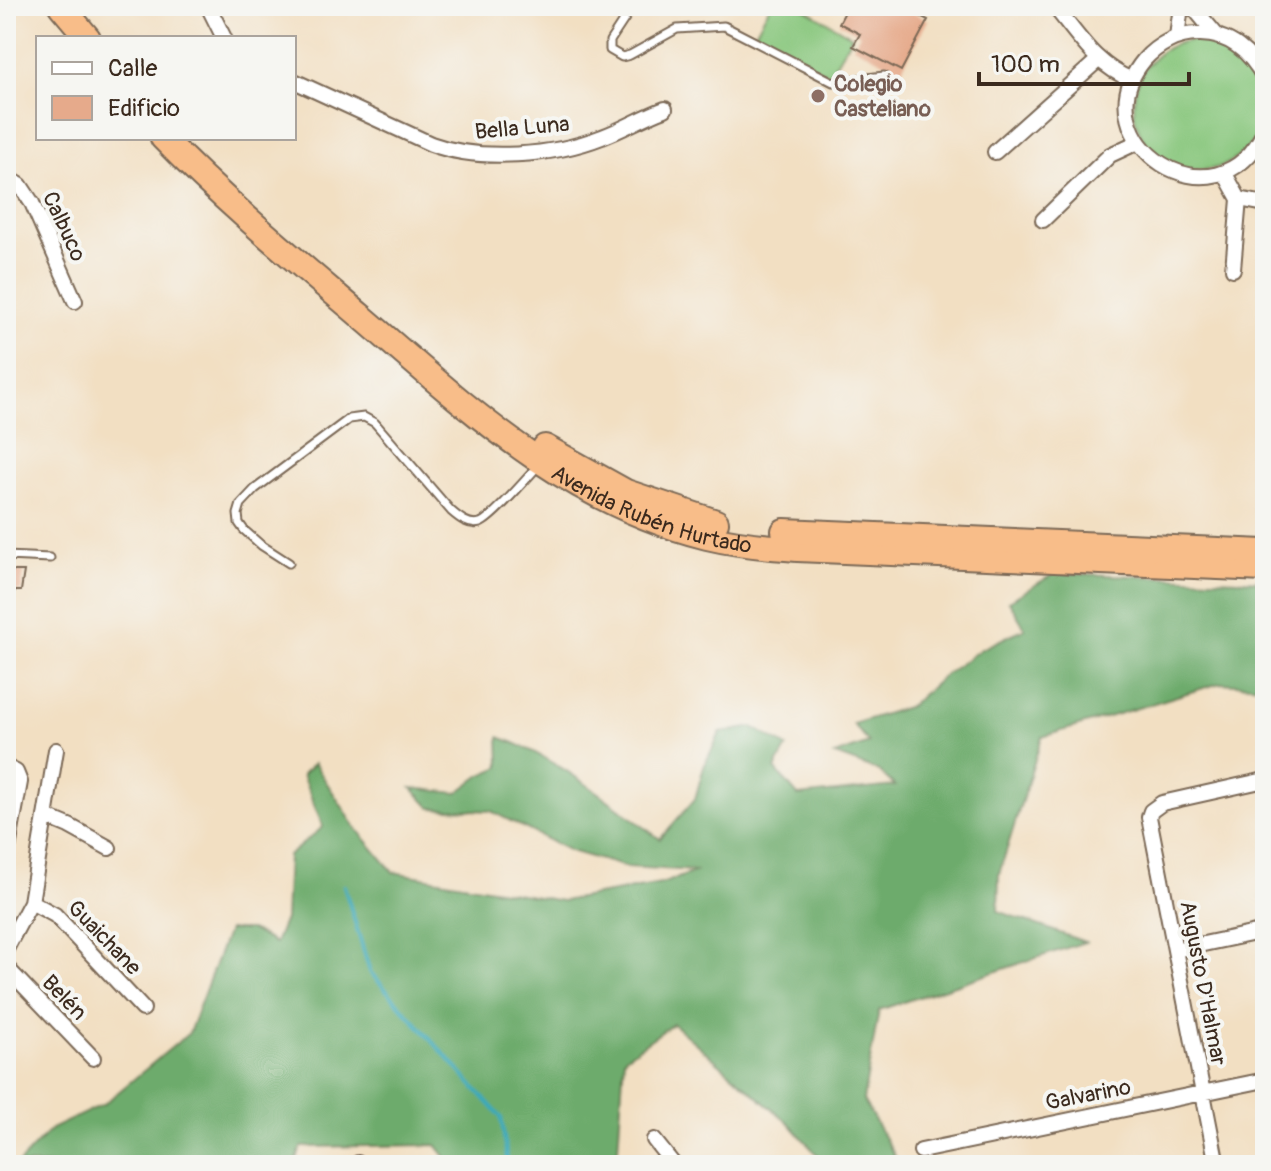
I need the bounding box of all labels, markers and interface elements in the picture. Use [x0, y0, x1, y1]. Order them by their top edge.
legend [36, 36, 296, 140]
scale bar [979, 36, 1189, 86]
text: 100 m [991, 50, 1060, 79]
text: Calle [108, 54, 157, 83]
place label: Colegio Casteliano [834, 70, 931, 123]
marker: Colegio Casteliano [809, 87, 827, 105]
text: Edificio [108, 94, 180, 123]
street label: Bella Luna [474, 110, 571, 146]
street label: Calbuco [36, 187, 92, 266]
street label: Avenida Rubén Hurtado [546, 459, 754, 560]
street label: Guaichane [62, 894, 147, 981]
street label: Augusto D'Halmar [1173, 899, 1233, 1068]
street label: Belén [36, 969, 93, 1026]
street label: Galvarino [1043, 1073, 1133, 1117]

